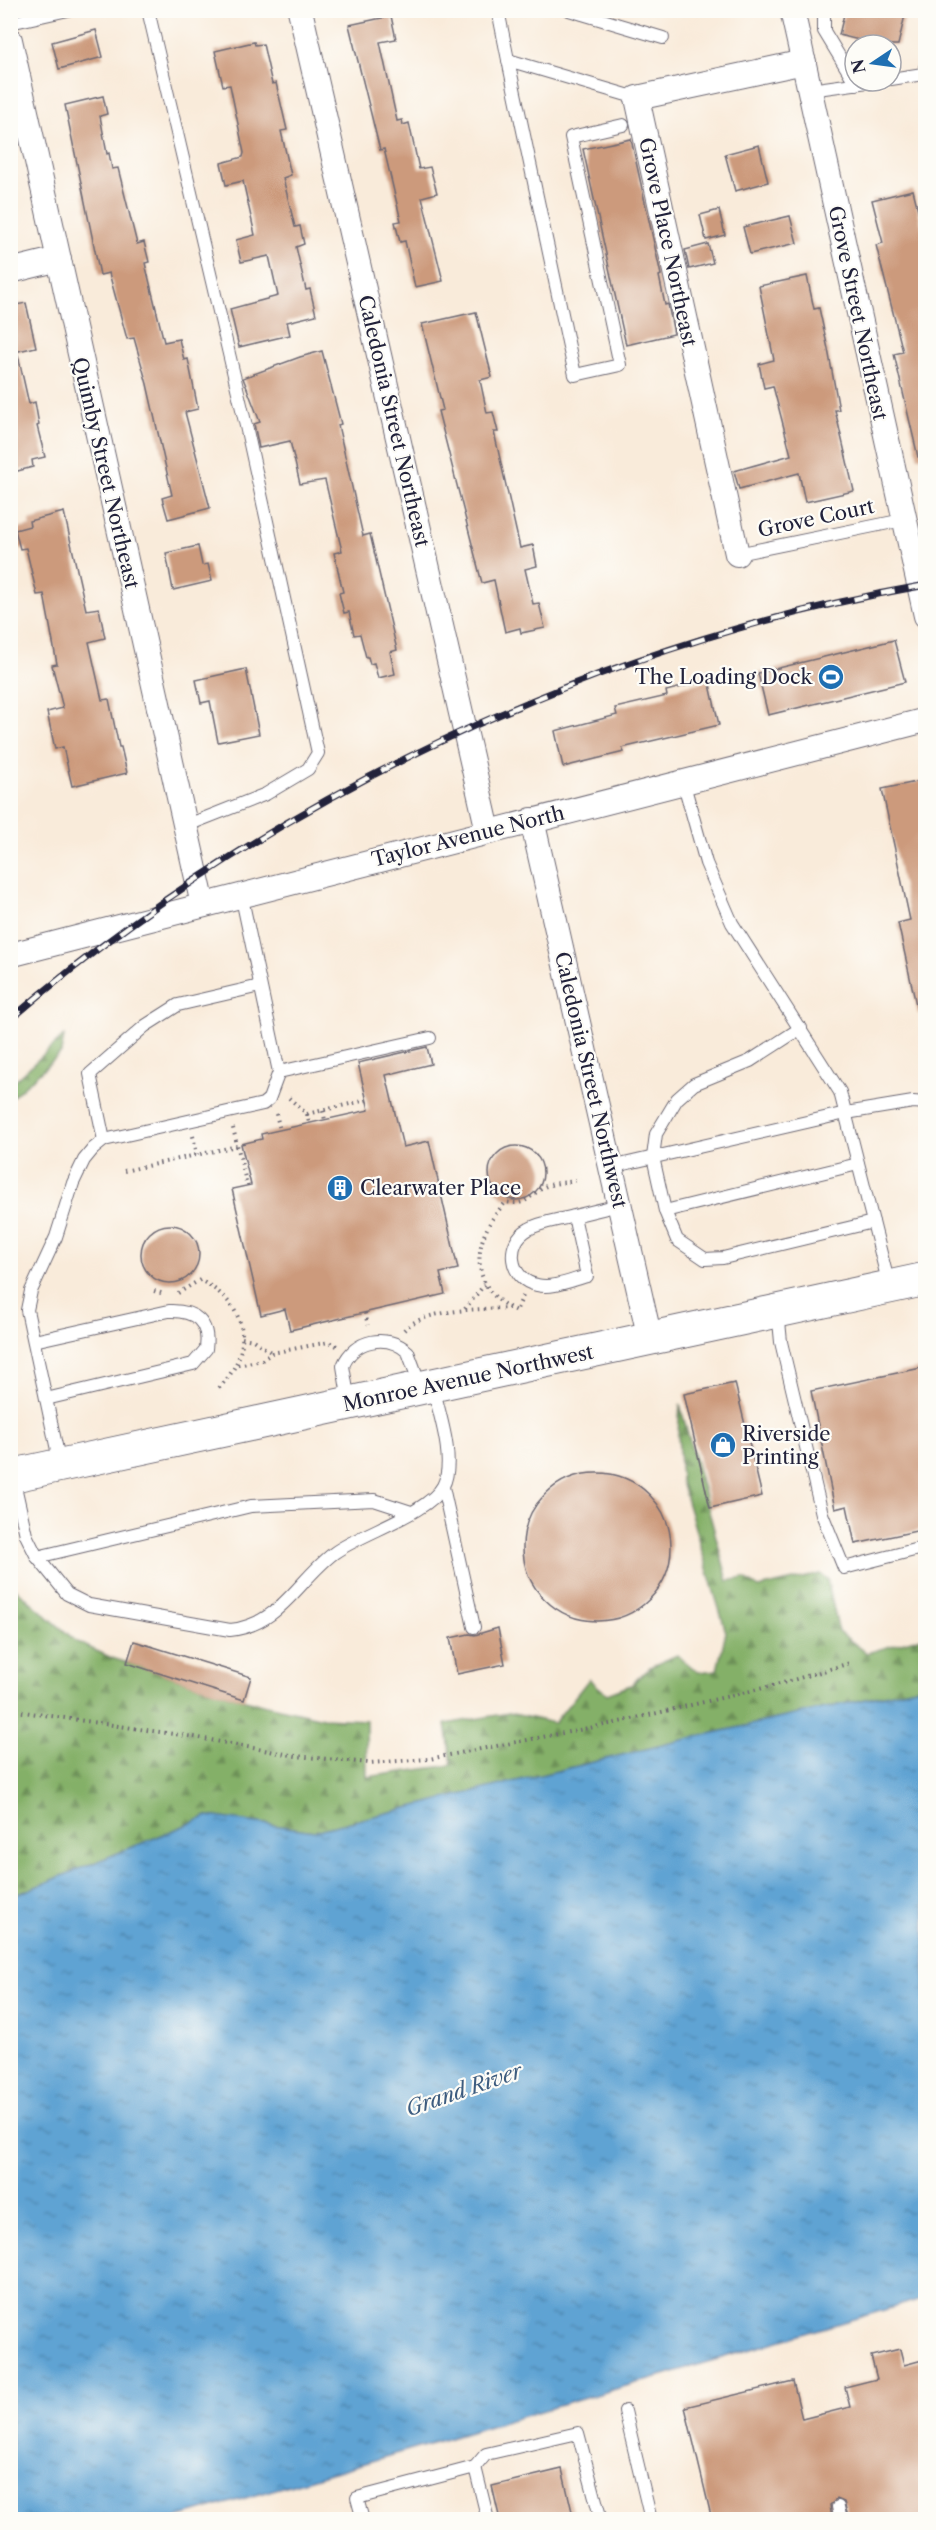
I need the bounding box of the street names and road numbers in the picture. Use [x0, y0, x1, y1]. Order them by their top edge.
street label: Grove Place Northeast [634, 135, 702, 349]
street label: Grove Street Northeast [824, 204, 892, 422]
street label: Caledonia Street Northeast [353, 293, 435, 549]
street label: Quimby Street Northeast [68, 355, 144, 591]
street label: Grove Court [756, 494, 876, 542]
street label: Taylor Avenue North [369, 800, 567, 872]
street label: Caledonia Street Northwest [550, 949, 632, 1211]
street label: Monroe Avenue Northwest [340, 1340, 596, 1416]

